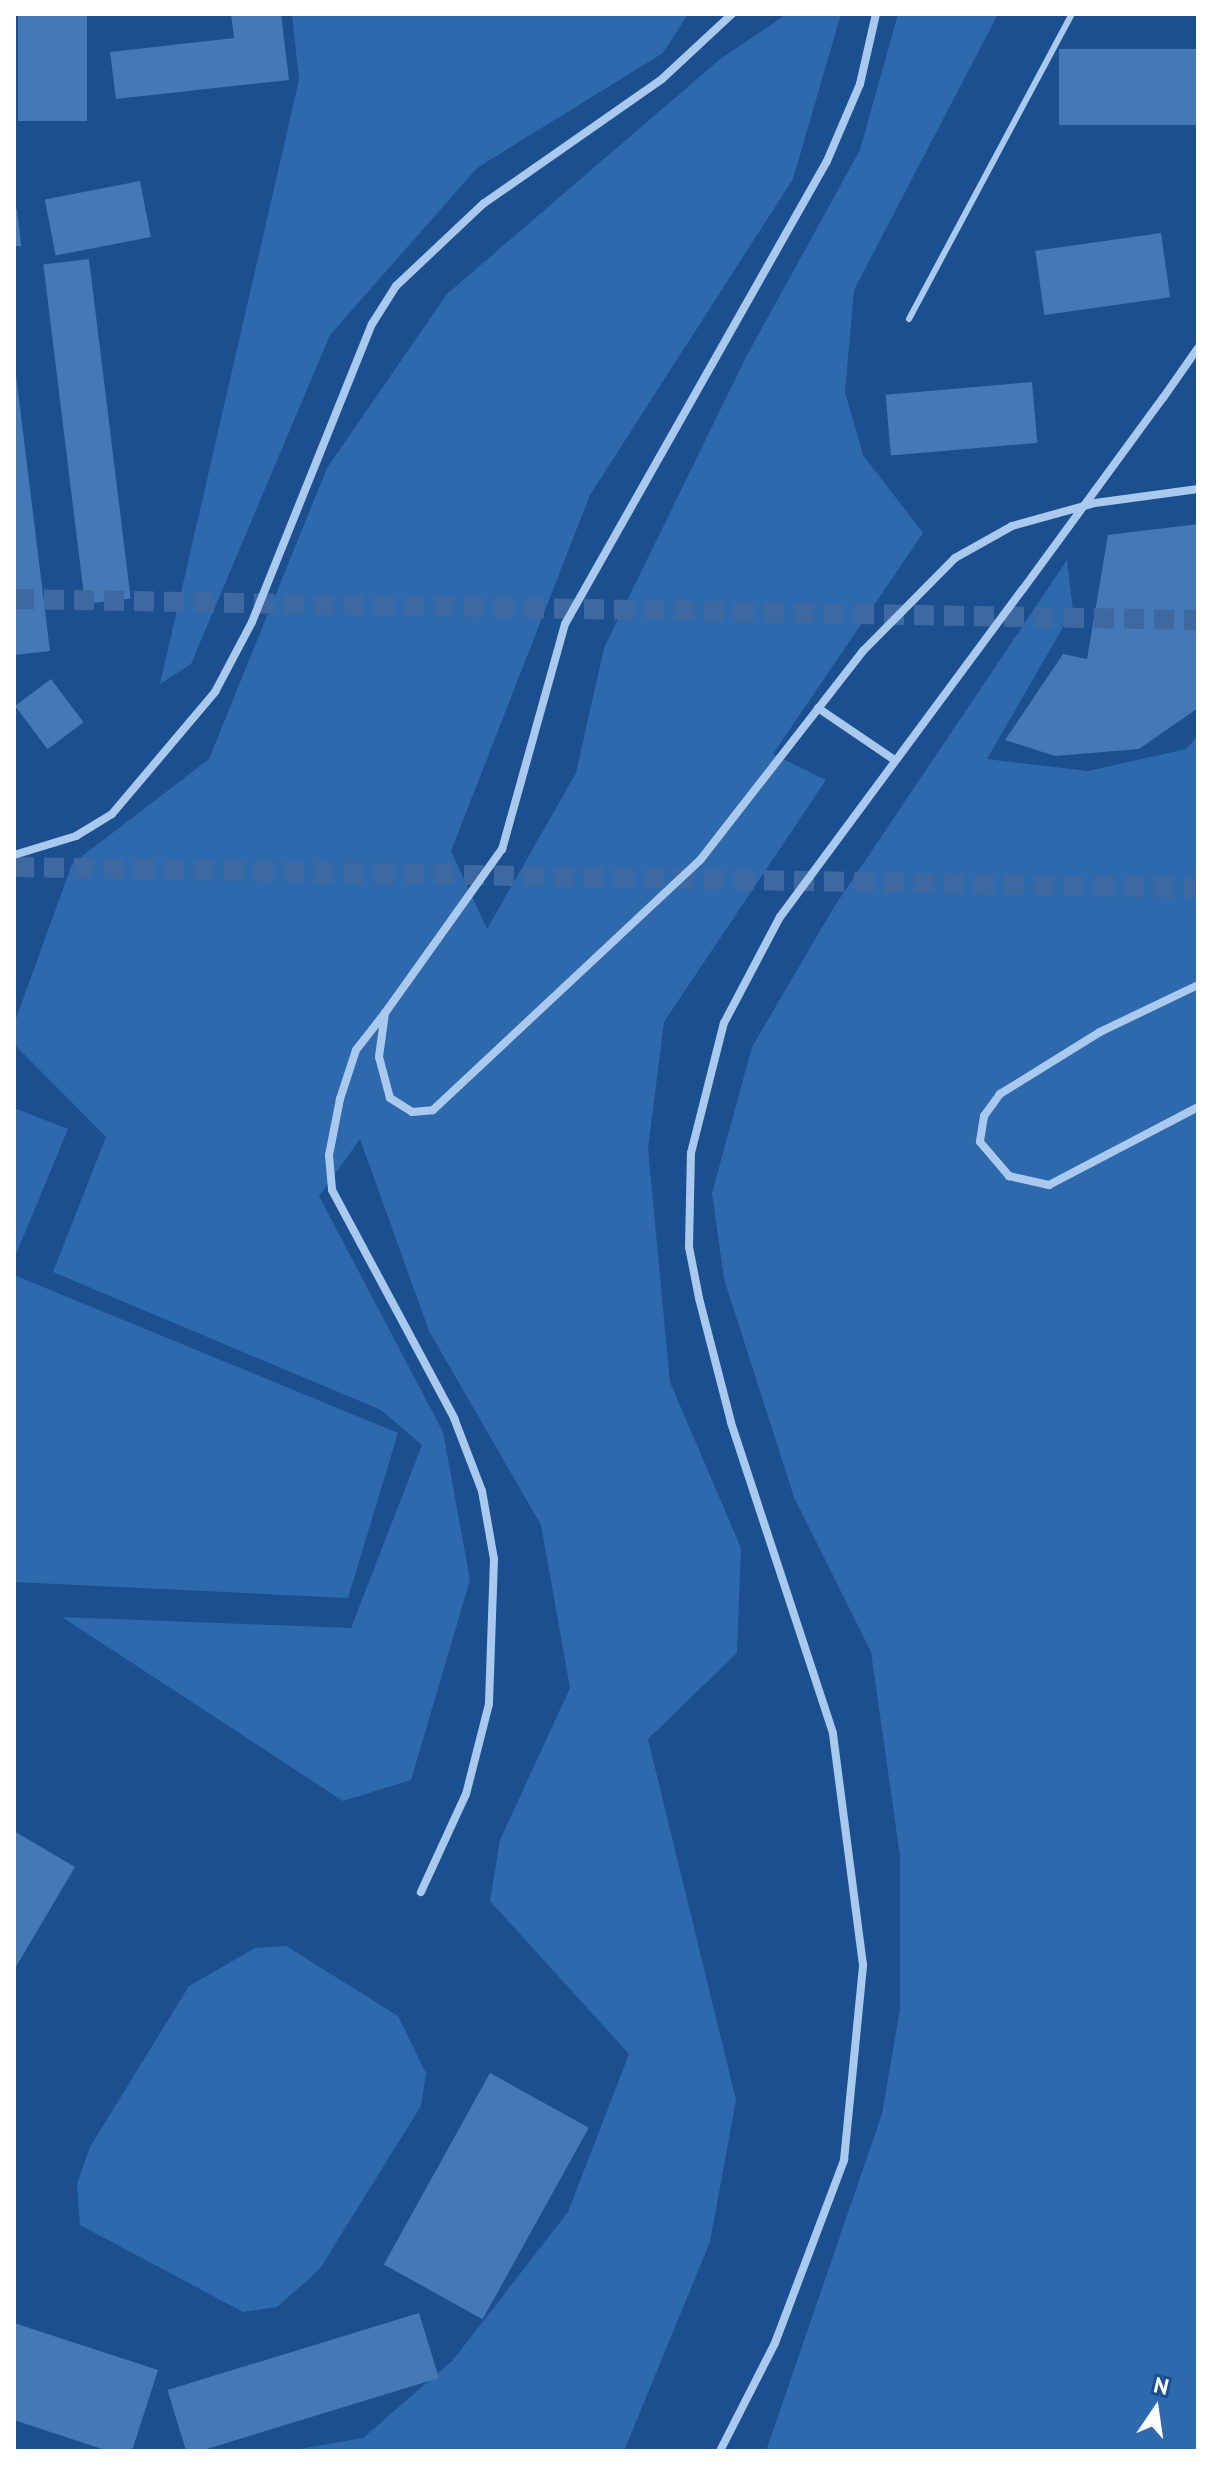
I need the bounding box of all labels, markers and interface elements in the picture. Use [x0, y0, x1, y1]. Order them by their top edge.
north arrow [1116, 2369, 1196, 2449]
text: N [1151, 2370, 1172, 2401]

